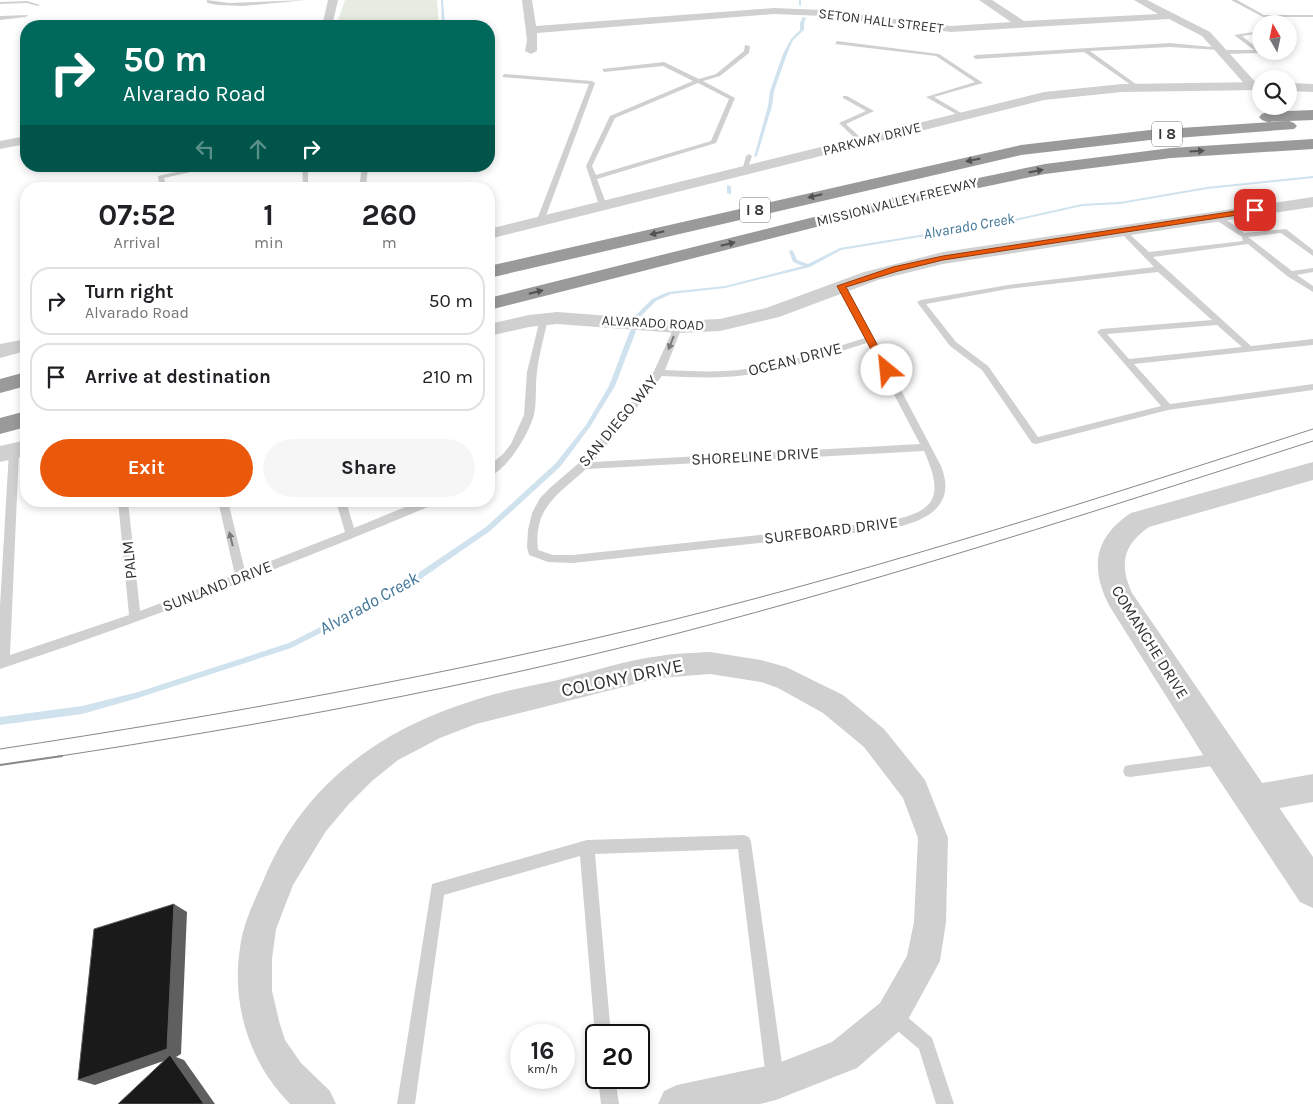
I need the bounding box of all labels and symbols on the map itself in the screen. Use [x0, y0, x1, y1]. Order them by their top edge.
street label: SETON HALL STREET [817, 5, 945, 37]
north arrow [1252, 15, 1298, 60]
street label: PARKWAY DRIVE [821, 119, 923, 159]
road number: I 8 [1152, 122, 1182, 146]
one-way arrow [1190, 146, 1206, 154]
one-way arrow [966, 156, 981, 164]
one-way arrow [1029, 166, 1045, 174]
street label: MISSION VALLEY FREEWAY [815, 174, 979, 230]
pin [1234, 189, 1276, 231]
one-way arrow [807, 192, 822, 200]
road number: I 8 [740, 198, 770, 222]
water label: Alvarado Creek [922, 209, 1016, 243]
one-way arrow [649, 229, 664, 237]
one-way arrow [720, 240, 735, 248]
one-way arrow [529, 288, 544, 296]
street label: ALVARADO ROAD [601, 312, 705, 334]
one-way arrow [667, 336, 675, 350]
street label: OCEAN DRIVE [746, 338, 844, 380]
position arrow [860, 343, 912, 395]
street label: SAN DIEGO WAY [574, 371, 662, 471]
street label: SHORELINE DRIVE [691, 443, 819, 469]
street label: SURFBOARD DRIVE [763, 512, 899, 548]
one-way arrow [227, 532, 235, 547]
street label: PALM [118, 540, 140, 580]
street label: SUNLAND DRIVE [160, 556, 274, 616]
water label: Alvarado Creek [315, 566, 423, 639]
street label: COMANCHE DRIVE [1108, 582, 1192, 702]
street label: COLONY DRIVE [559, 654, 685, 702]
speed limit sign: 20 [585, 1024, 650, 1089]

